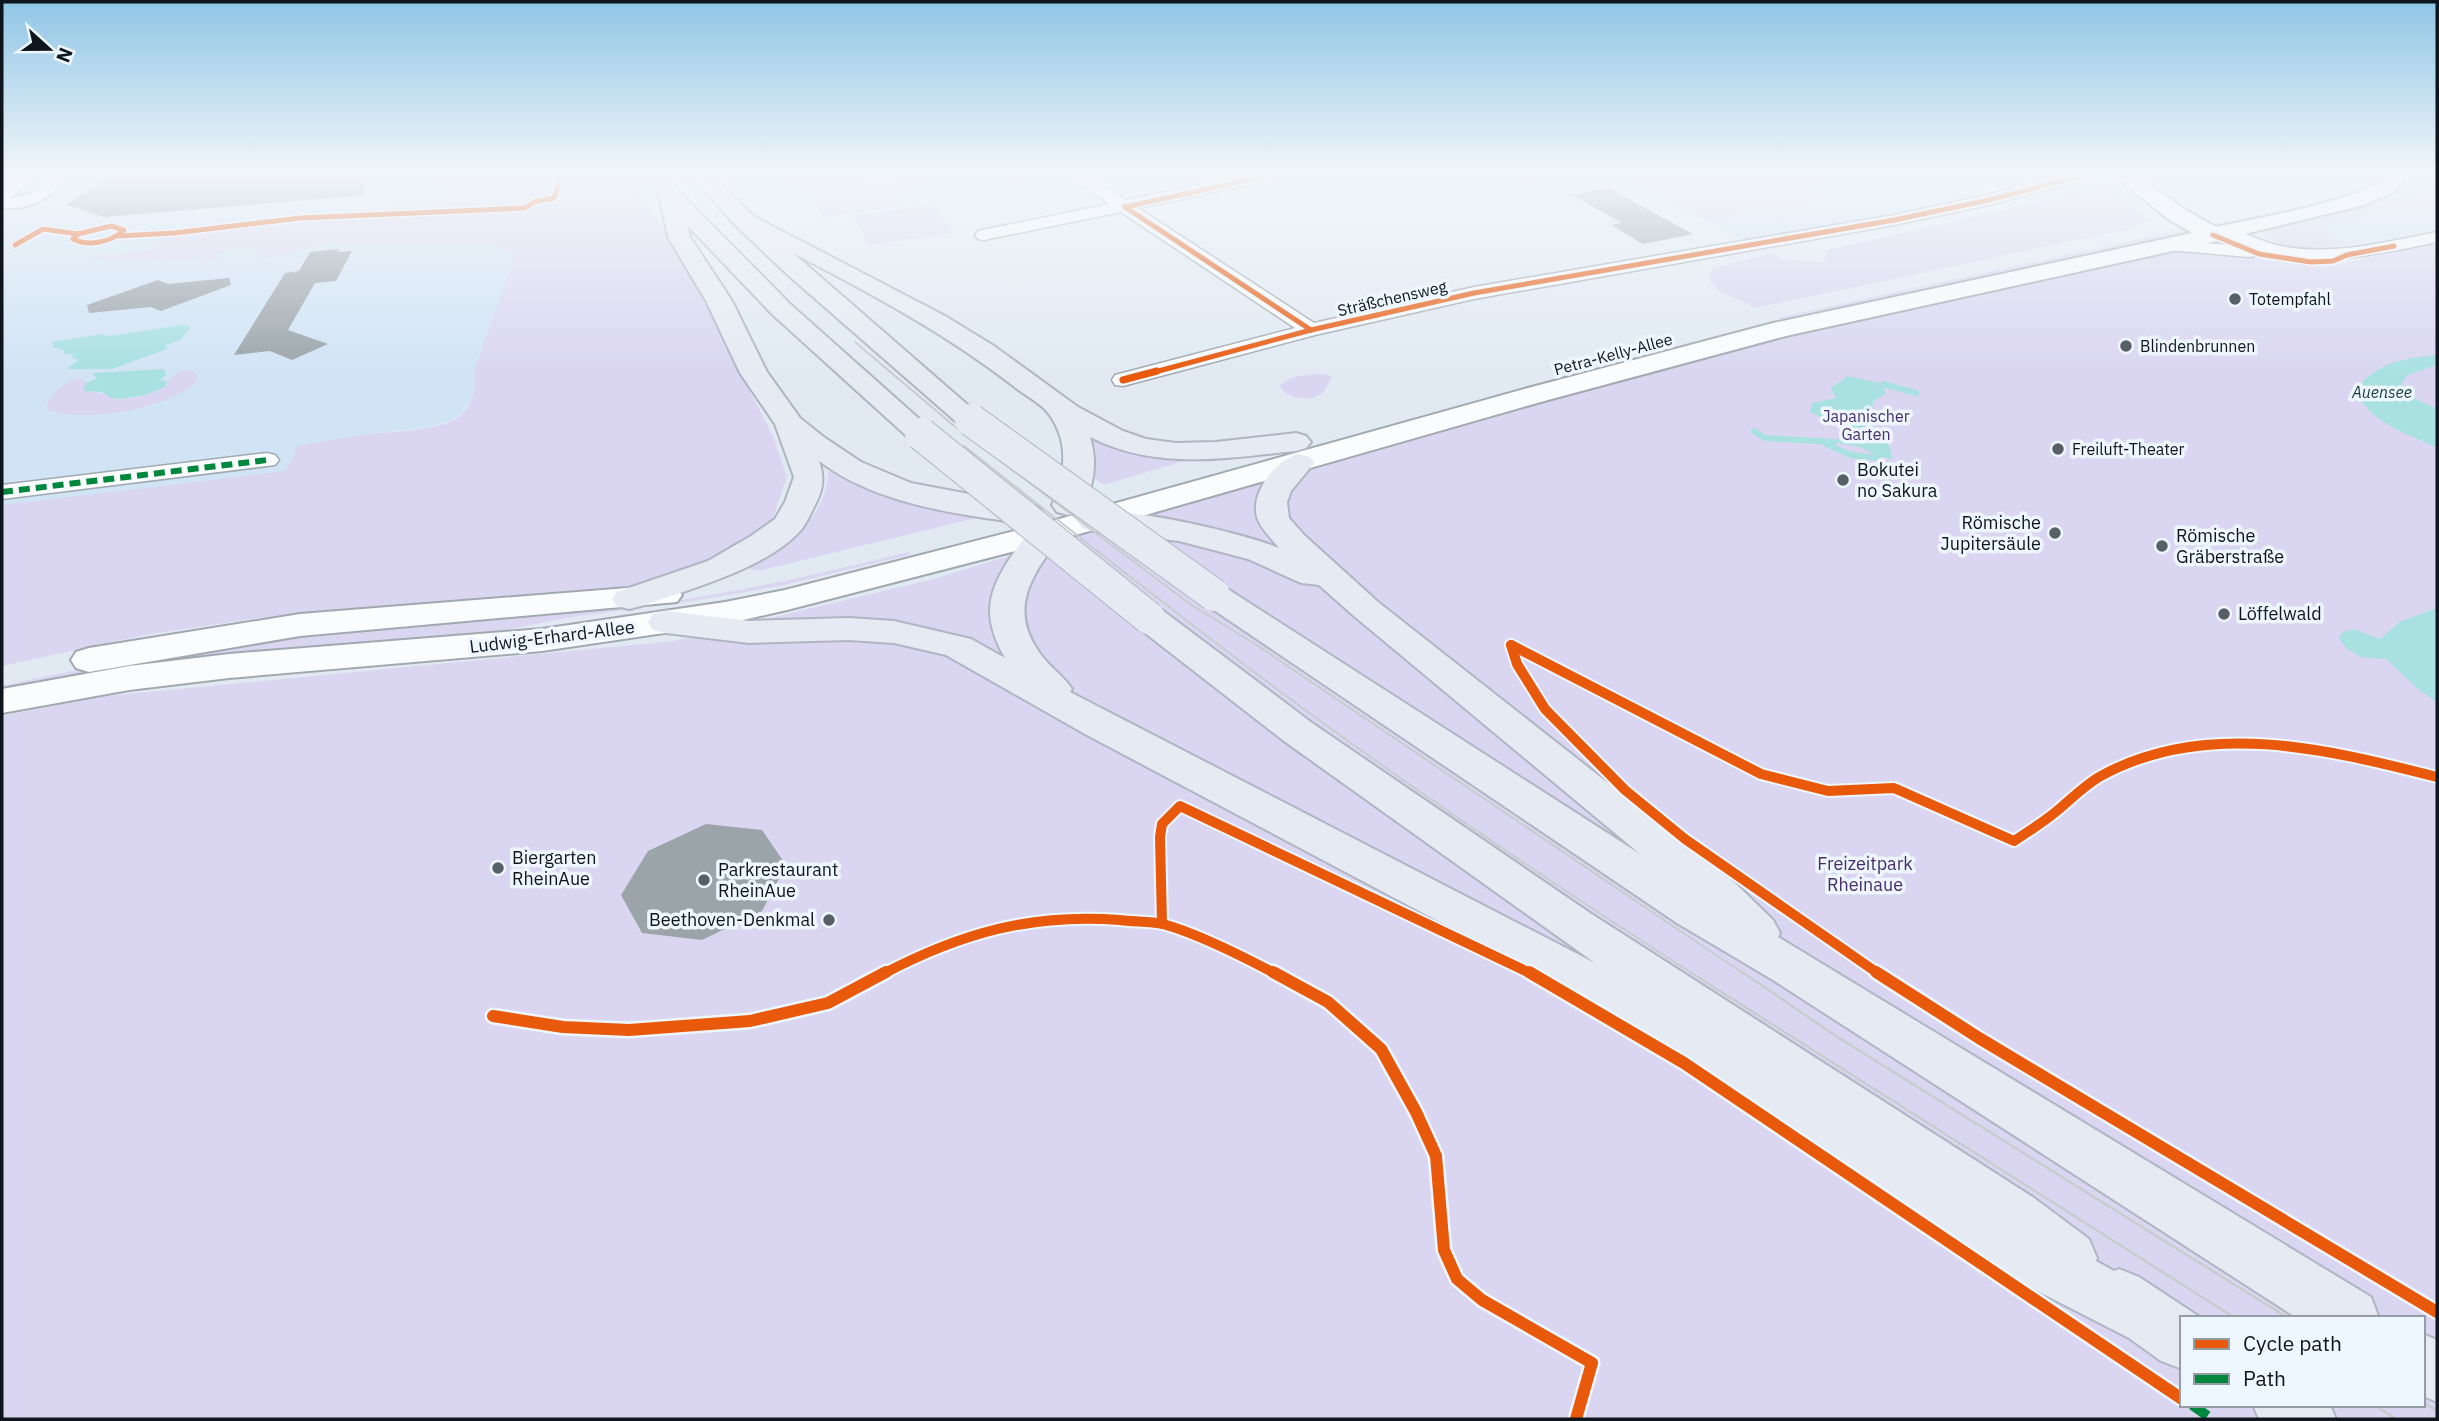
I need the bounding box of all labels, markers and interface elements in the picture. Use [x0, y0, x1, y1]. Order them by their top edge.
north arrow [14, 14, 84, 84]
text: N [51, 44, 79, 66]
street label: Sträßchensweg [1335, 276, 1449, 320]
place label: Totempfahl [2249, 289, 2331, 309]
marker: Totempfahl [2227, 291, 2243, 307]
street label: Petra-Kelly-Allee [1552, 329, 1675, 379]
place label: Blindenbrunnen [2140, 336, 2255, 356]
marker: Blindenbrunnen [2118, 338, 2134, 354]
water label: Auensee [2351, 382, 2412, 402]
park label: Japanischer Garten [1822, 406, 1910, 444]
place label: Freiluft-Theater [2072, 439, 2185, 459]
marker: Freiluft-Theater [2050, 441, 2066, 457]
place label: Bokutei no Sakura [1857, 458, 1938, 502]
marker: Bokutei no Sakura [1835, 472, 1851, 488]
place label: Römische Jupitersäule [1941, 511, 2041, 555]
place label: Römische Gräberstraße [2176, 524, 2284, 568]
marker: Römische Jupitersäule [2047, 525, 2063, 541]
marker: Römische Gräberstraße [2154, 538, 2170, 554]
place label: Löffelwald [2238, 602, 2322, 625]
marker: Löffelwald [2216, 606, 2232, 622]
street label: Ludwig-Erhard-Allee [468, 615, 636, 658]
place label: Biergarten RheinAue [512, 846, 596, 890]
park label: Freizeitpark Rheinaue [1817, 852, 1913, 896]
place label: Parkrestaurant RheinAue [718, 858, 838, 902]
marker: Biergarten RheinAue [490, 860, 506, 876]
marker: Parkrestaurant RheinAue [696, 872, 712, 888]
place label: Beethoven-Denkmal [649, 908, 815, 931]
marker: Beethoven-Denkmal [821, 912, 837, 928]
legend [2180, 1316, 2425, 1407]
text: Cycle path [2243, 1329, 2342, 1357]
text: Path [2243, 1364, 2286, 1392]

